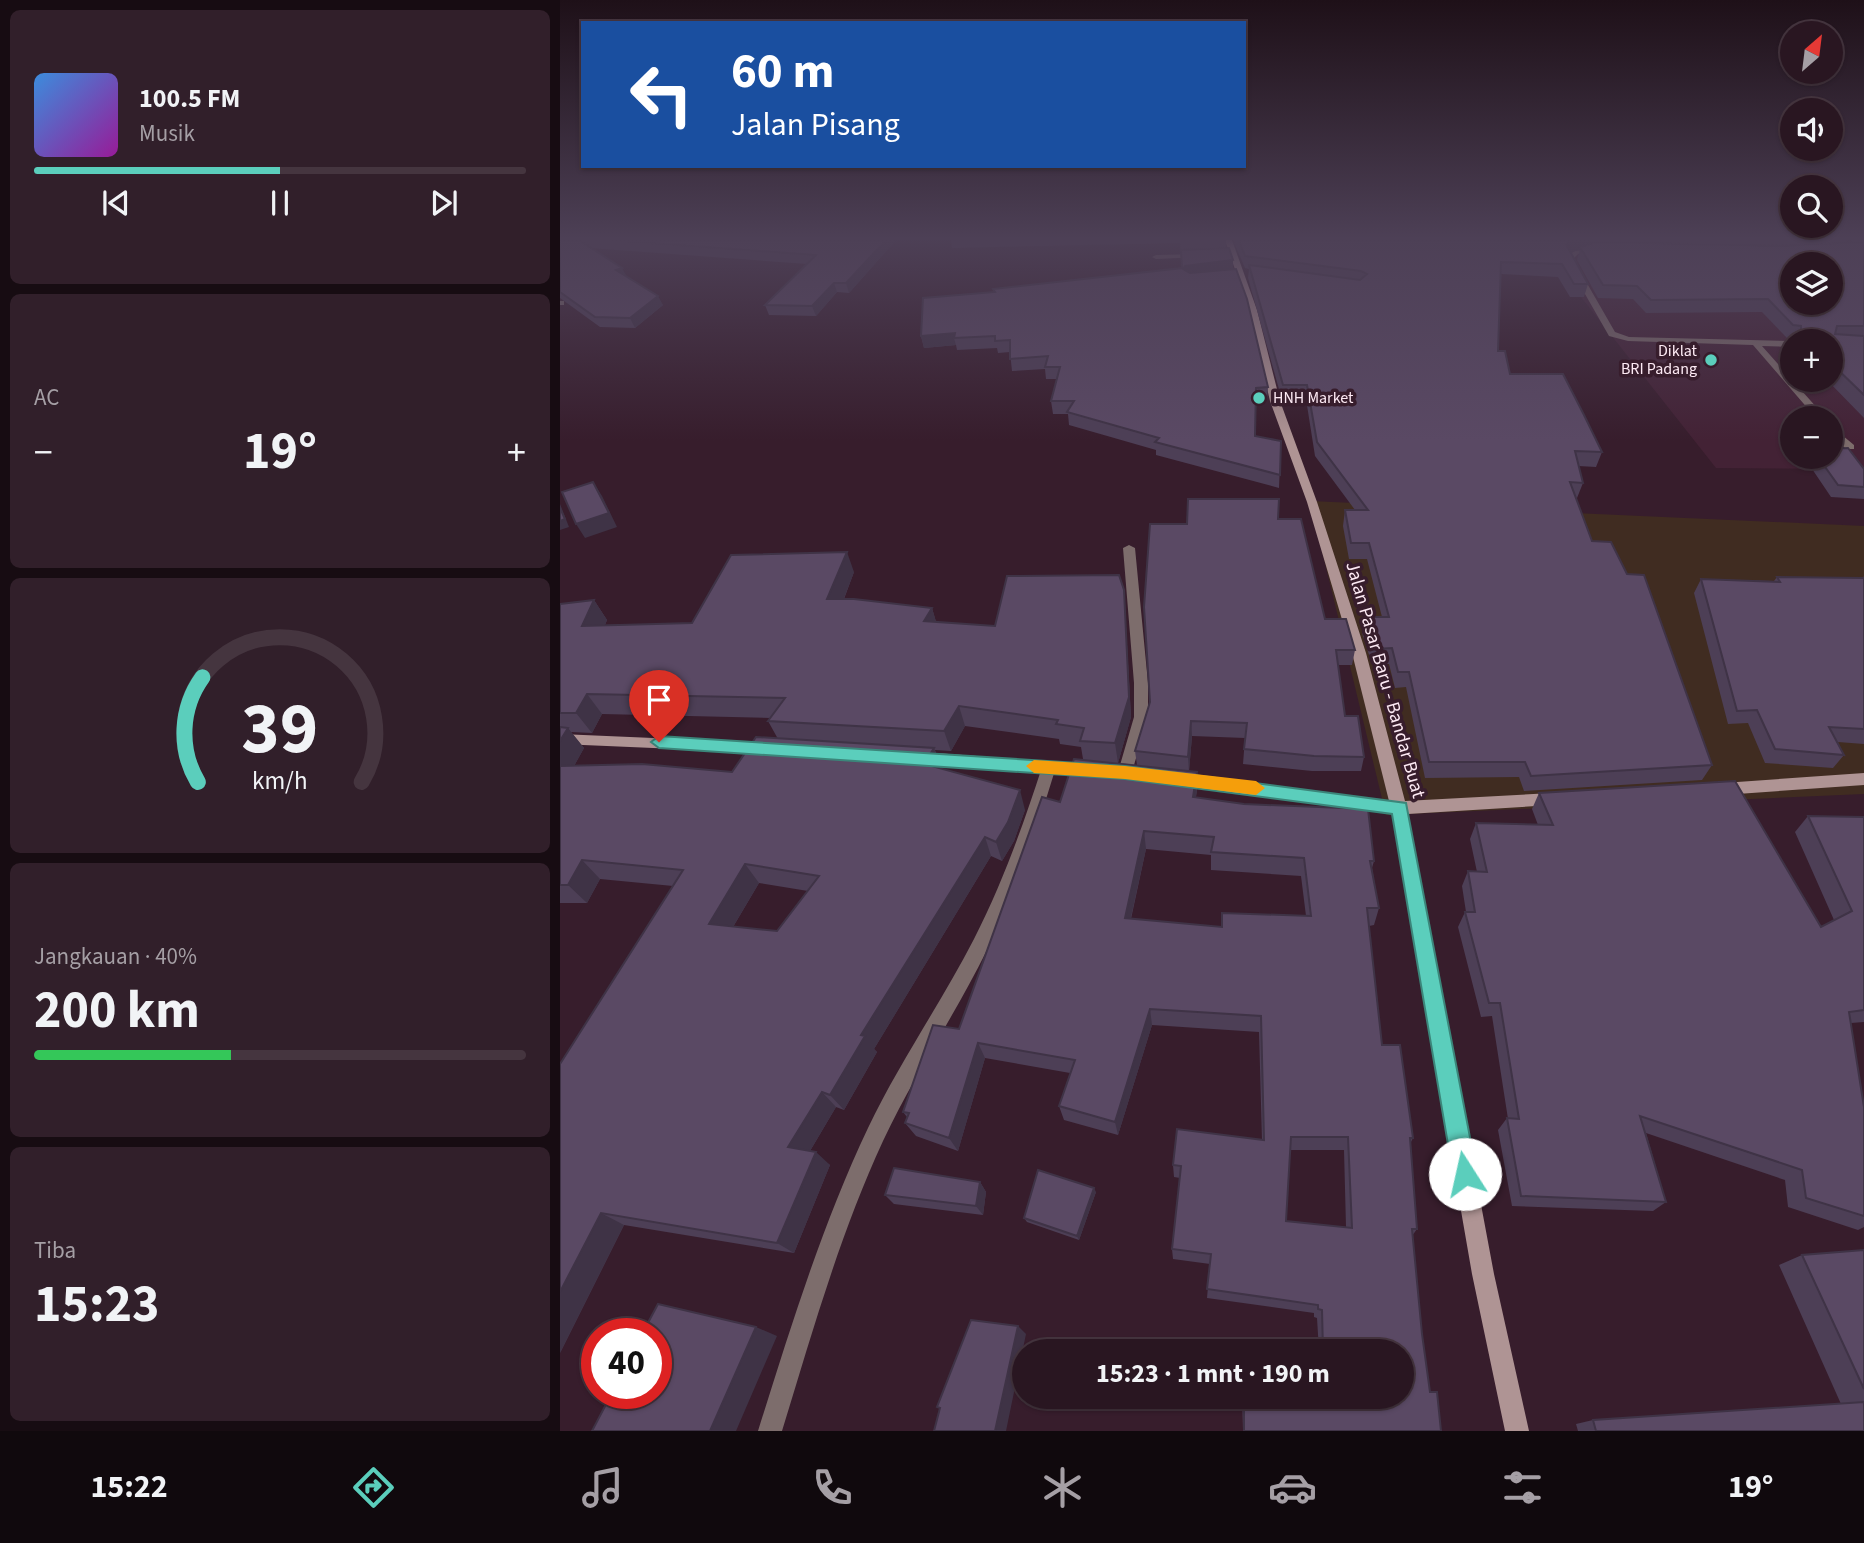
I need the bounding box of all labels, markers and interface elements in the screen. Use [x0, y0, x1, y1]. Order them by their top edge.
north arrow [1780, 21, 1843, 84]
map controls [1780, 21, 1843, 469]
text: 60 m [731, 37, 835, 107]
icon: left [616, 49, 707, 140]
text: 100.5 FM [139, 80, 240, 117]
button: sound [1780, 98, 1843, 161]
text: Jalan Pisang [731, 102, 900, 148]
text: Musik [139, 117, 195, 150]
button: search [1780, 175, 1843, 238]
icon: previous [97, 184, 135, 222]
icon: pause [261, 184, 299, 222]
icon: next [425, 184, 463, 222]
button: layers [1780, 252, 1843, 315]
button: + [1780, 329, 1843, 392]
place label: Diklat BRI Padang [1621, 340, 1698, 380]
marker: Diklat BRI Padang [1703, 352, 1719, 368]
text: AC [34, 381, 59, 414]
place label: HNH Market [1273, 387, 1354, 409]
marker: HNH Market [1251, 390, 1267, 406]
button: − [1780, 406, 1843, 469]
text: 19° [243, 415, 317, 489]
text: − [34, 426, 53, 480]
text: + [507, 426, 526, 480]
street label: Jalan Pasar Baru - Bandar Buat [1338, 559, 1432, 802]
pin [629, 670, 689, 742]
text: 39 [242, 677, 318, 781]
icon: arrive [640, 681, 678, 719]
text: km/h [252, 762, 308, 798]
text: Jangkauan · 40% [34, 940, 197, 973]
text: 200 km [34, 974, 200, 1048]
position arrow [1428, 1137, 1502, 1211]
text: Tiba [34, 1234, 76, 1267]
text: 15:23 [34, 1268, 159, 1342]
speed limit sign: 40 [581, 1318, 672, 1409]
text: 15:23 · 1 mnt · 190 m [1096, 1355, 1330, 1392]
icon: directions [349, 1463, 398, 1512]
icon: music [578, 1463, 627, 1512]
icon: phone [808, 1463, 857, 1512]
icon: climate [1038, 1463, 1087, 1512]
icon: car [1268, 1463, 1317, 1512]
icon: filters [1498, 1463, 1547, 1512]
text: 15:22 [90, 1464, 168, 1510]
text: 19° [1728, 1464, 1773, 1510]

